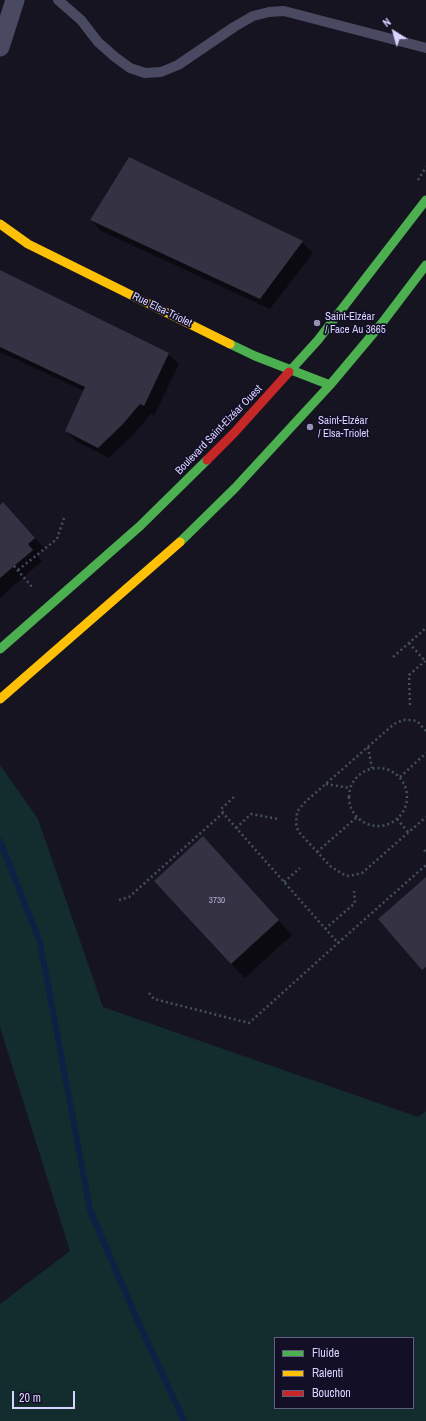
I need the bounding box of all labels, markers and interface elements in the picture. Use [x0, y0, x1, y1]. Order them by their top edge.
north arrow [374, 12, 414, 52]
text: N [380, 15, 394, 30]
street label: Rue Elsa-Triolet [130, 290, 194, 330]
place label: Saint-Elzéar / Face Au 3665 [325, 310, 386, 336]
marker: Saint-Elzéar / Face Au 3665 [312, 318, 322, 328]
street label: Boulevard Saint-Elzéar Ouest [173, 382, 265, 478]
place label: Saint-Elzéar / Elsa-Triolet [318, 414, 369, 440]
marker: Saint-Elzéar / Elsa-Triolet [305, 422, 315, 432]
house number: 3730 [209, 896, 225, 906]
legend [274, 1337, 414, 1409]
text: Fluide [312, 1345, 339, 1361]
text: Ralenti [312, 1365, 343, 1381]
scale bar [14, 1383, 77, 1409]
text: Bouchon [312, 1385, 351, 1401]
text: 20 m [19, 1390, 41, 1406]

